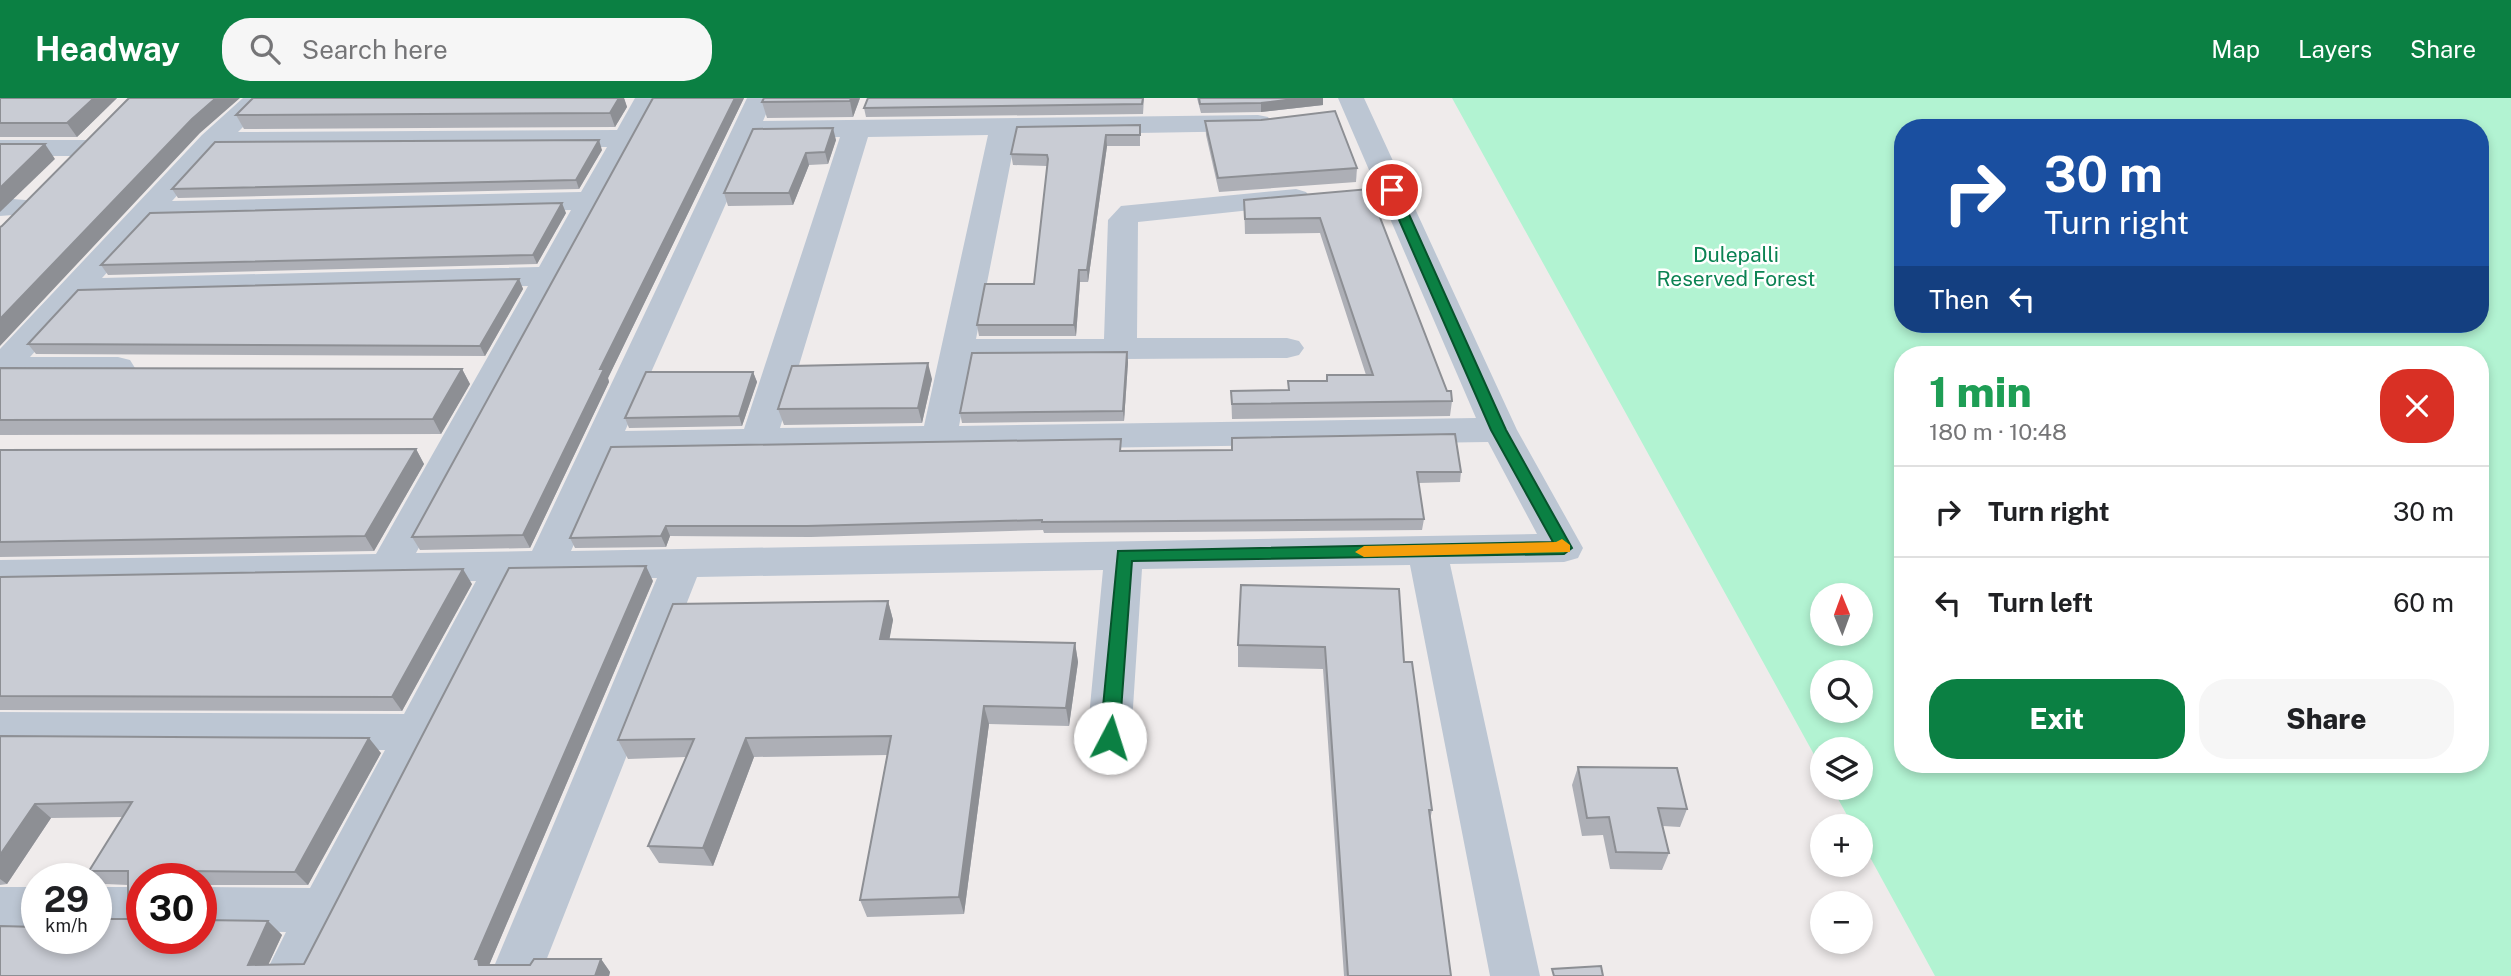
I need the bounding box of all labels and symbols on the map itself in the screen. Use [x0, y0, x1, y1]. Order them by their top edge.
pin [1362, 160, 1422, 220]
park label: Dulepalli Reserved Forest [1656, 242, 1816, 291]
north arrow [1810, 583, 1872, 646]
position arrow [1073, 701, 1147, 775]
speed limit sign: 30 [126, 863, 217, 954]

